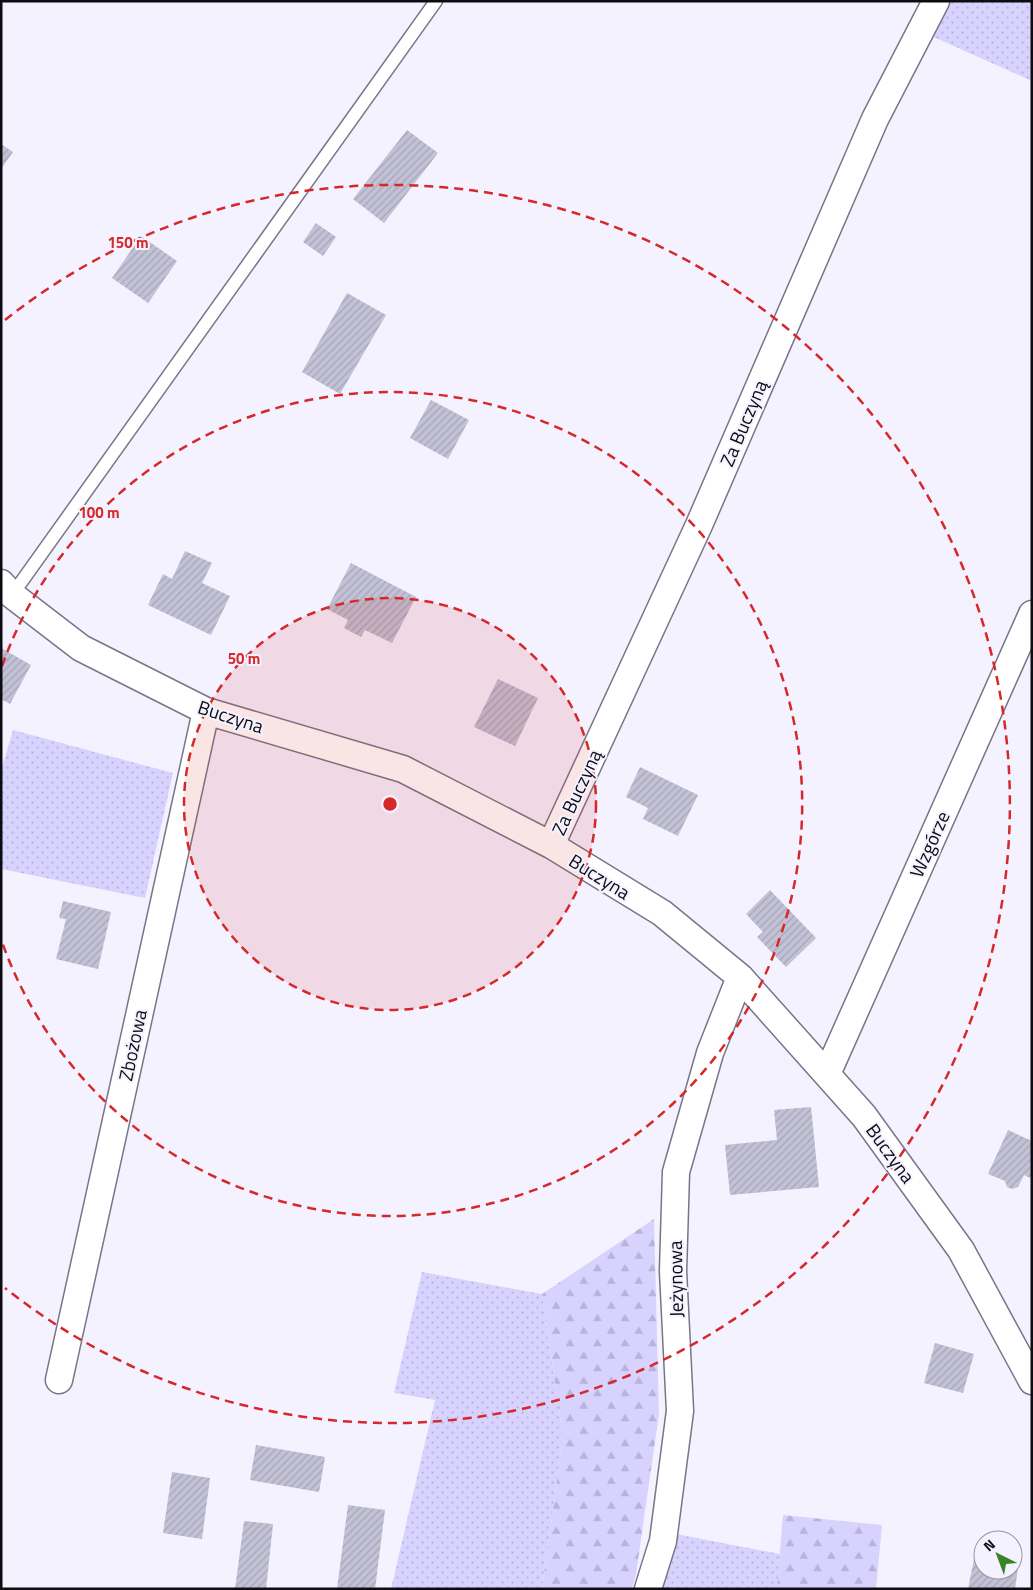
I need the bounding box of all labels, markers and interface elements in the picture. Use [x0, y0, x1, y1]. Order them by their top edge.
text: 150 m [107, 231, 149, 254]
street label: Za Buczyną [712, 375, 774, 471]
text: 100 m [78, 501, 120, 524]
text: 50 m [228, 647, 260, 670]
street label: Buczyna [194, 692, 268, 740]
street label: Za Buczyną [544, 744, 609, 840]
centre of rings [381, 795, 399, 813]
street label: Wzgórze [902, 806, 956, 882]
street label: Buczyna [564, 846, 637, 906]
street label: Zbożowa [110, 1006, 154, 1084]
street label: Buczyna [859, 1117, 923, 1189]
street label: Jeżynowa [660, 1240, 690, 1318]
north arrow [973, 1530, 1023, 1580]
text: N [978, 1534, 1000, 1556]

